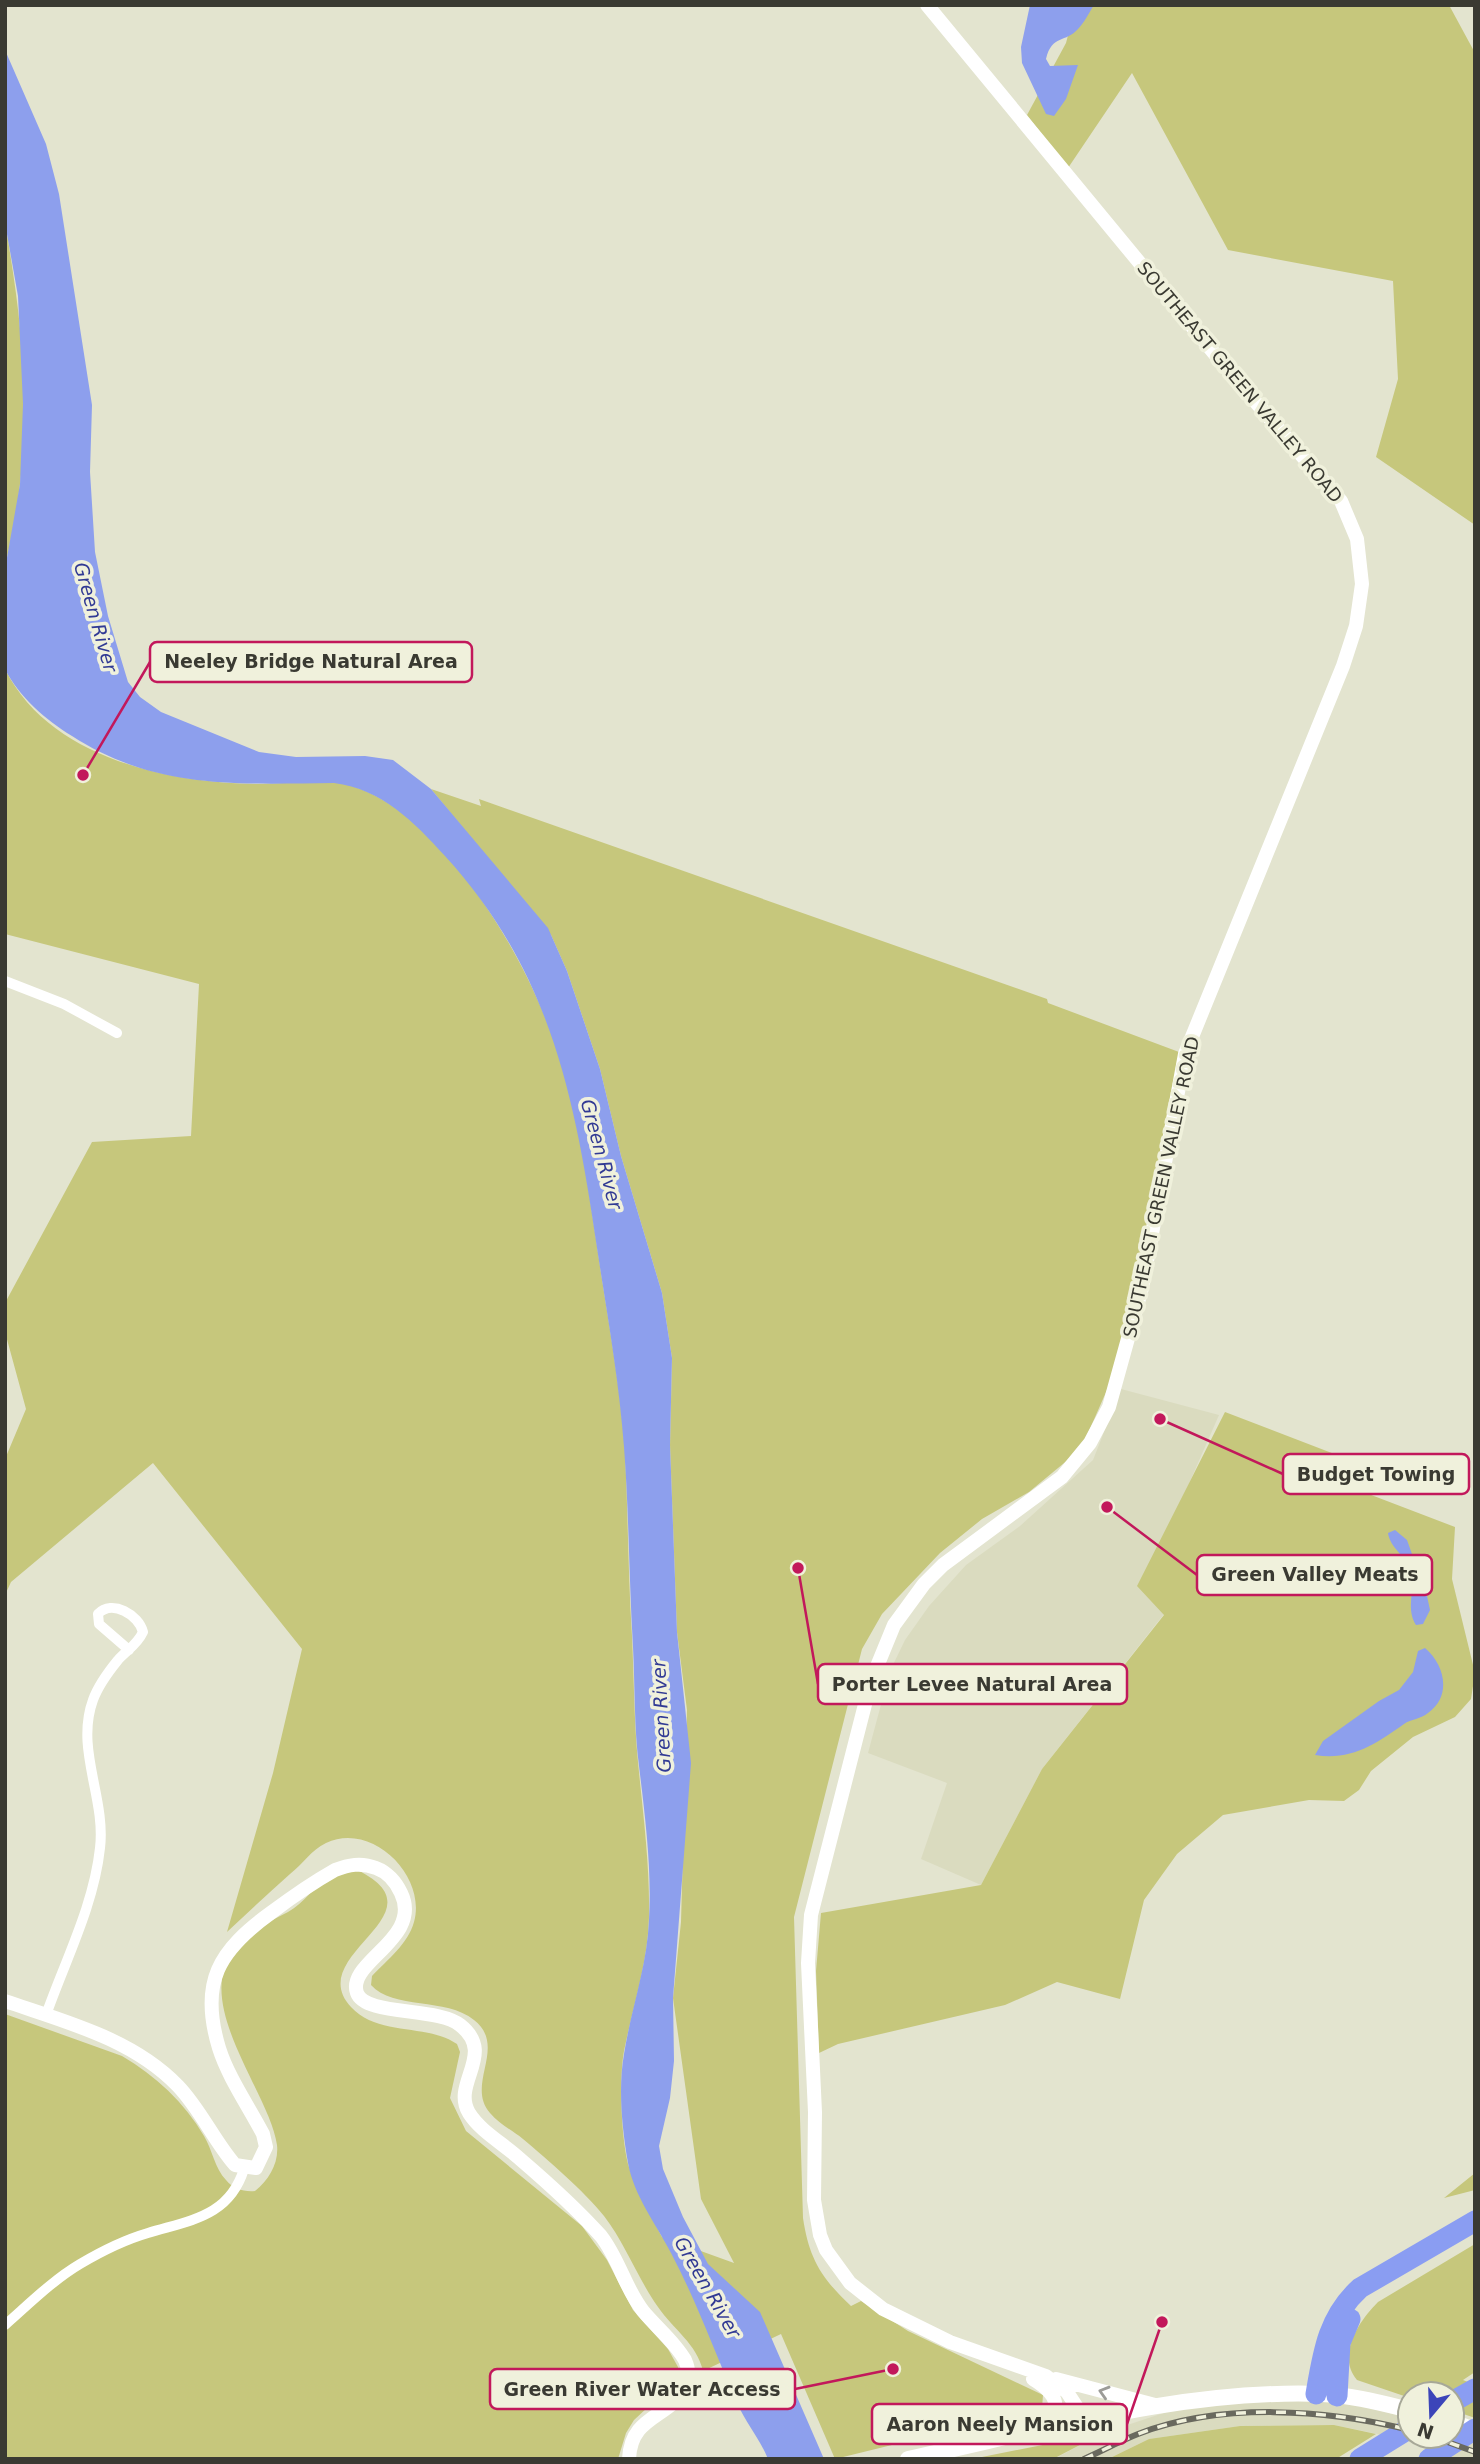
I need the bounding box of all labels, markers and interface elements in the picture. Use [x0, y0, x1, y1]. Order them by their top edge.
street label: SOUTHEAST GREEN VALLEY ROAD [1133, 257, 1347, 507]
water label: Green River [70, 560, 123, 676]
callout: Neeley Bridge Natural Area [150, 642, 472, 682]
text: Neeley Bridge Natural Area [164, 650, 458, 672]
street label: SOUTHEAST GREEN VALLEY ROAD [1119, 1034, 1203, 1340]
water label: Green River [577, 1096, 628, 1213]
callout: Budget Towing [1283, 1454, 1469, 1494]
text: Budget Towing [1297, 1463, 1455, 1485]
callout: Green Valley Meats [1197, 1555, 1432, 1595]
text: Green Valley Meats [1211, 1563, 1419, 1585]
water label: Green River [647, 1658, 675, 1773]
callout: Porter Levee Natural Area [818, 1664, 1127, 1704]
text: Porter Levee Natural Area [832, 1673, 1112, 1695]
water label: Green River [670, 2232, 746, 2343]
callout: Green River Water Access [490, 2369, 795, 2409]
text: Green River Water Access [503, 2378, 781, 2400]
north arrow [1396, 2380, 1466, 2450]
one-way arrow [1098, 2386, 1110, 2401]
callout: Aaron Neely Mansion [872, 2404, 1127, 2444]
text: Aaron Neely Mansion [887, 2413, 1113, 2435]
text: N [1414, 2418, 1437, 2444]

